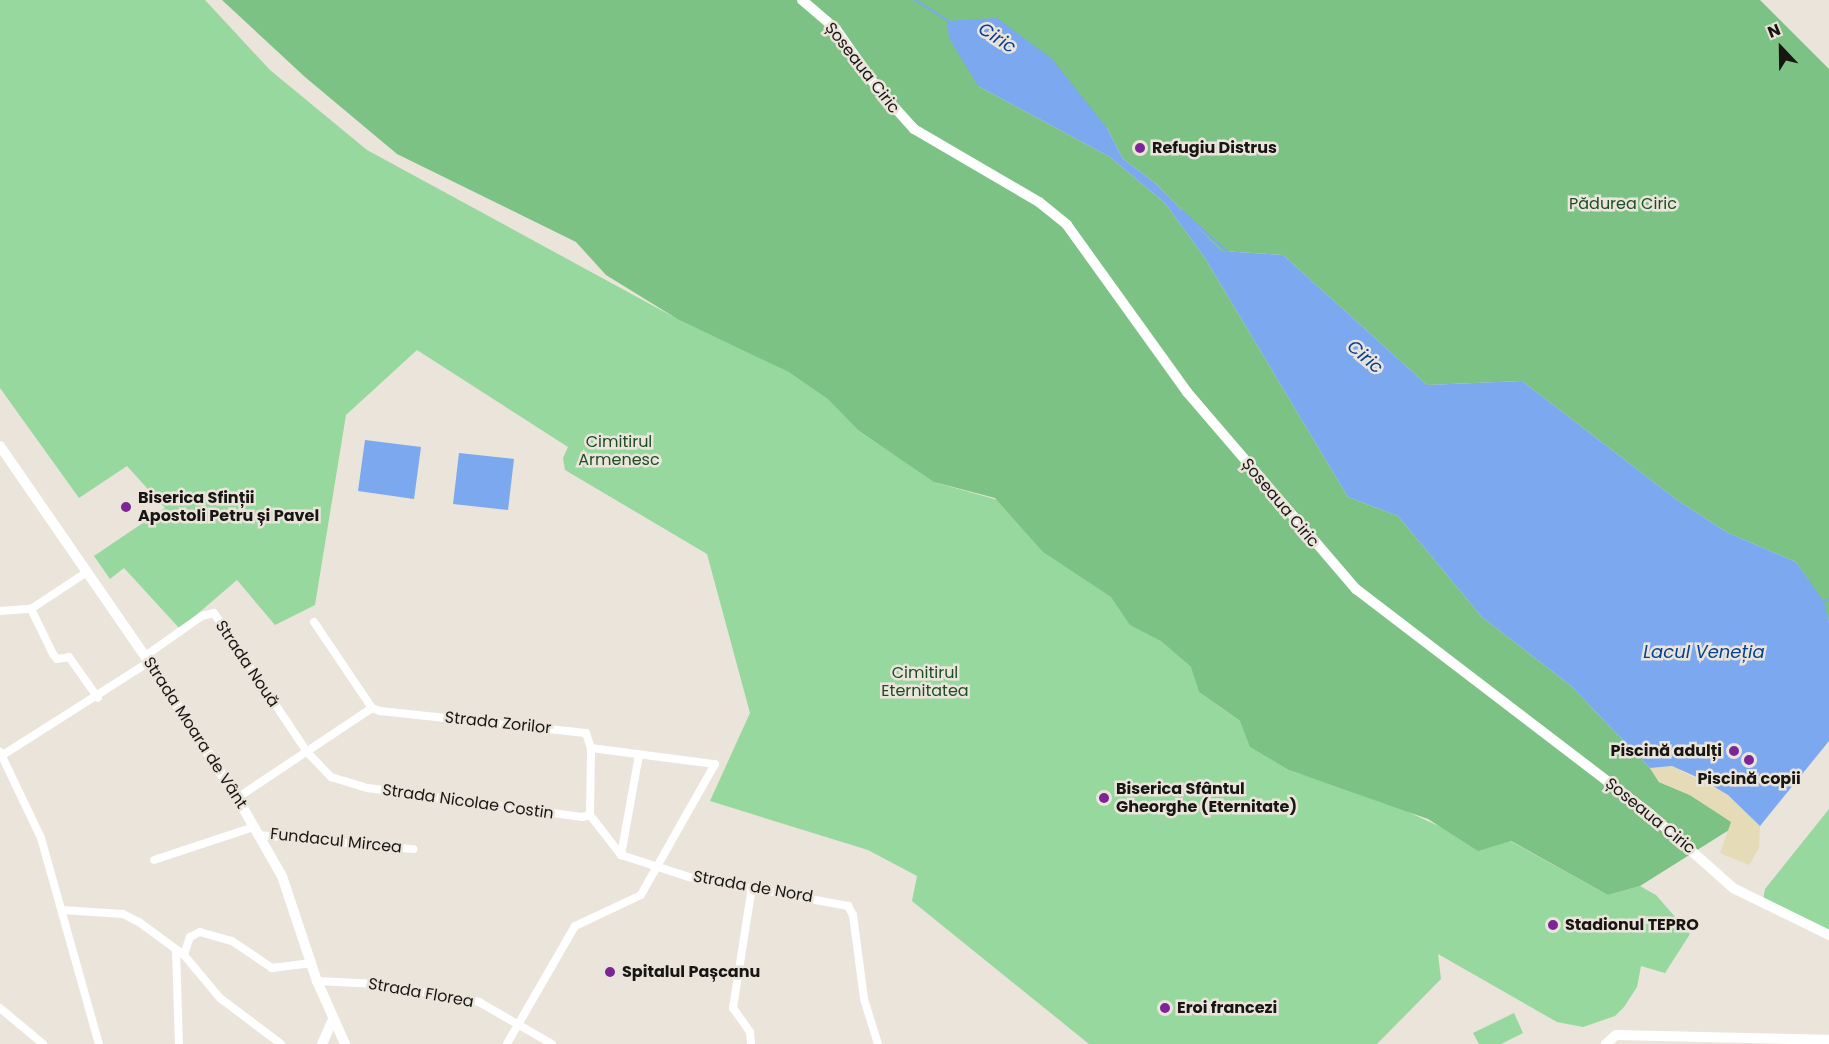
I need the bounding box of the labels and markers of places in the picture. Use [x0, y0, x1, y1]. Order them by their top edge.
place label: Refugiu Distrus [1152, 138, 1277, 158]
marker: Refugiu Distrus [1133, 141, 1147, 155]
place label: Biserica Sfinții Apostoli Petru și Pavel [138, 488, 319, 526]
marker: Biserica Sfinții Apostoli Petru și Pavel [119, 500, 133, 514]
place label: Piscină adulți [1610, 741, 1722, 761]
marker: Piscină adulți [1727, 744, 1741, 758]
marker: Piscină copii [1742, 753, 1756, 767]
place label: Piscină copii [1697, 769, 1801, 789]
place label: Biserica Sfântul Gheorghe (Eternitate) [1116, 779, 1297, 817]
marker: Biserica Sfântul Gheorghe (Eternitate) [1097, 791, 1111, 805]
place label: Stadionul TEPRO [1565, 915, 1699, 935]
marker: Stadionul TEPRO [1546, 918, 1560, 932]
place label: Spitalul Pașcanu [622, 962, 760, 982]
marker: Spitalul Pașcanu [603, 965, 617, 979]
place label: Eroi francezi [1177, 998, 1277, 1018]
marker: Eroi francezi [1158, 1001, 1172, 1015]

